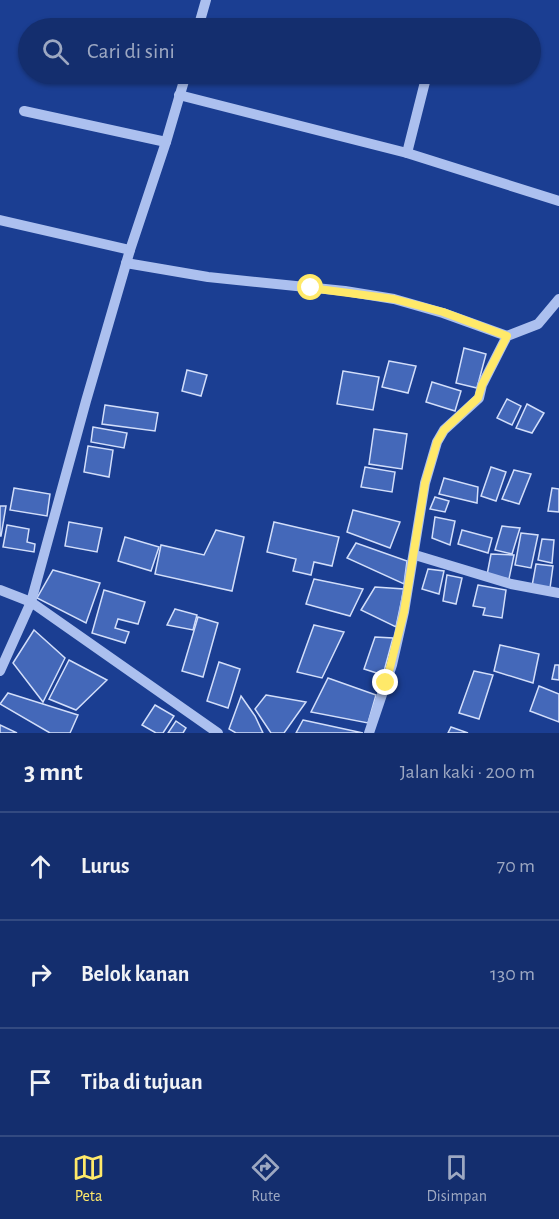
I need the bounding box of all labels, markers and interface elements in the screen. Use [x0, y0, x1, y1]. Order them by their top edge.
search box [18, 18, 541, 84]
icon: search [39, 35, 72, 68]
text: Cari di sini [87, 40, 175, 62]
route start [297, 274, 323, 300]
route end [372, 669, 398, 695]
text: 3 mnt [24, 759, 83, 785]
text: Jalan kaki · 200 m [400, 762, 535, 782]
icon: ahead [24, 850, 57, 883]
text: Lurus [81, 855, 130, 877]
text: 70 m [497, 856, 535, 876]
icon: right [24, 958, 57, 991]
text: Belok kanan [81, 963, 189, 985]
text: 130 m [490, 964, 535, 984]
icon: arrive [24, 1066, 57, 1099]
text: Tiba di tujuan [81, 1071, 203, 1093]
tab: Peta [72, 1151, 105, 1206]
tab: Rute [249, 1151, 282, 1206]
tab: Disimpan [426, 1151, 487, 1206]

